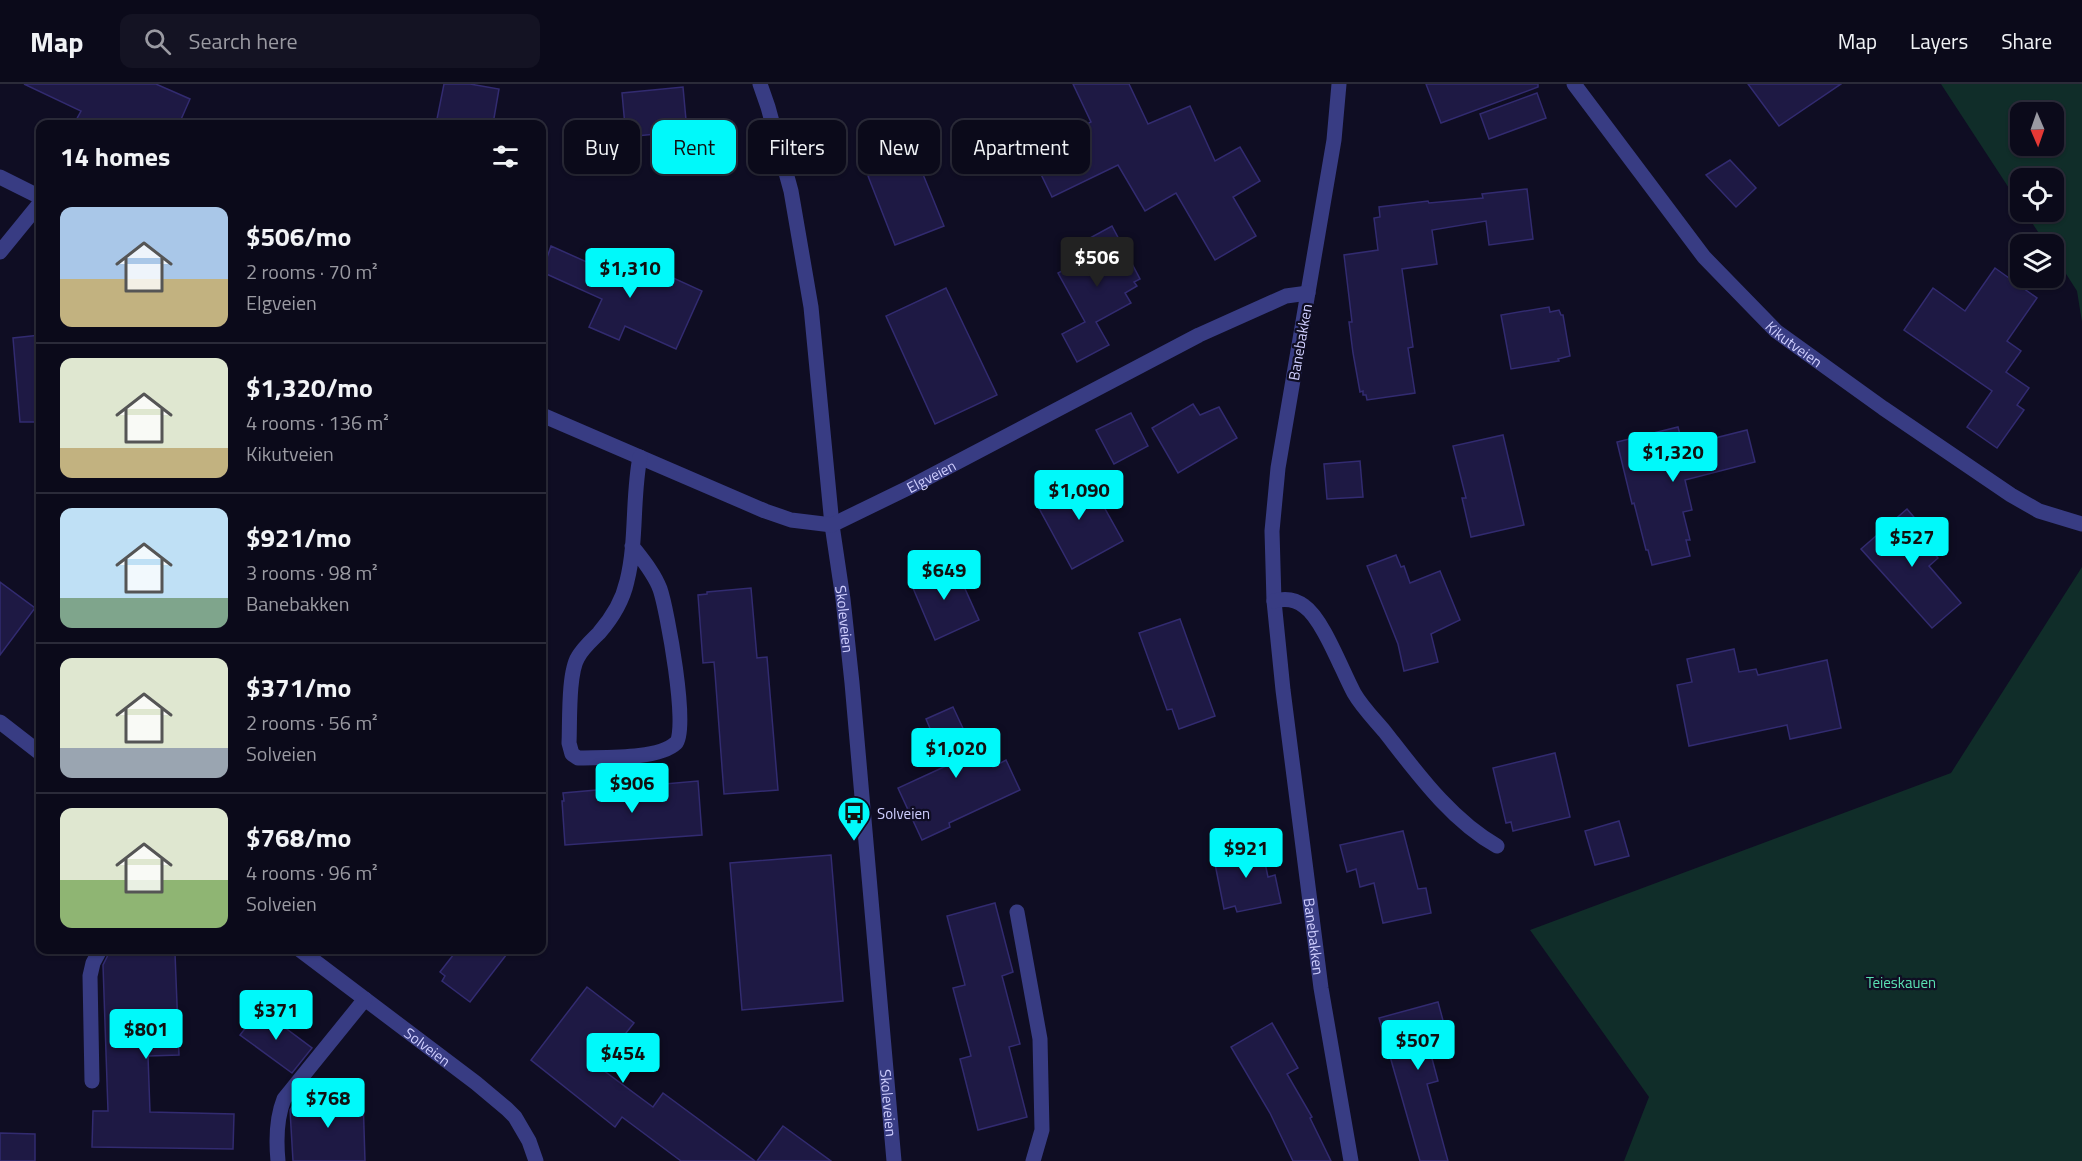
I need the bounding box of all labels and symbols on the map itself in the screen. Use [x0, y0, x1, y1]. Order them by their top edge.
north arrow [2010, 102, 2064, 156]
pin: $506 [1061, 237, 1133, 288]
pin: $1,310 [581, 248, 679, 299]
street label: Banebakken [1282, 302, 1318, 382]
street label: Kikutveien [1760, 315, 1828, 373]
pin: $1,320 [1624, 432, 1722, 483]
street label: Elgveien [902, 453, 960, 498]
pin: $1,090 [1030, 470, 1128, 521]
pin: $527 [1876, 517, 1948, 568]
pin: $649 [908, 550, 980, 601]
street label: Skoleveien [830, 584, 860, 654]
pin: $1,020 [907, 728, 1005, 779]
pin: $906 [596, 763, 668, 814]
bus stop icon: Solveien [836, 795, 872, 842]
place label: Solveien [877, 802, 930, 825]
pin: $921 [1210, 828, 1282, 879]
street label: Banebakken [1298, 896, 1331, 976]
park label: Teieskauen [1866, 971, 1936, 994]
pin: $371 [240, 990, 312, 1041]
pin: $801 [110, 1009, 182, 1060]
pin: $507 [1382, 1020, 1454, 1071]
street label: Solveien [400, 1021, 456, 1072]
pin: $454 [587, 1033, 659, 1084]
street label: Skoleveien [874, 1068, 903, 1138]
pin: $768 [292, 1078, 364, 1129]

